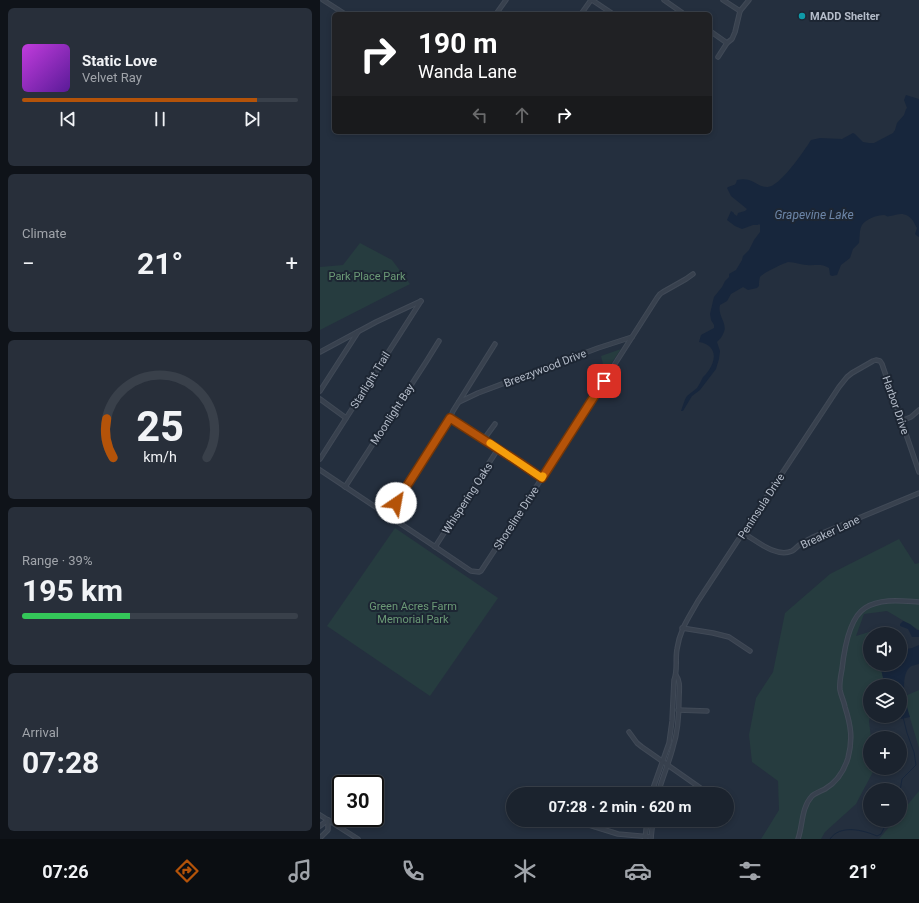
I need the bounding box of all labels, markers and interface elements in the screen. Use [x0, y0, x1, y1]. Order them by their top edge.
place label: MADD Shelter [810, 10, 880, 23]
marker: MADD Shelter [797, 11, 807, 21]
text: 190 m [418, 27, 497, 60]
icon: right [352, 28, 404, 80]
text: Static Love [82, 52, 157, 70]
text: Wanda Lane [418, 61, 517, 82]
text: Velvet Ray [82, 70, 142, 85]
icon: left [469, 104, 491, 126]
icon: ahead [511, 104, 533, 126]
icon: right [553, 104, 575, 126]
icon: previous [57, 108, 79, 130]
icon: pause [149, 108, 171, 130]
icon: next [241, 108, 263, 130]
water label: Grapevine Lake [774, 208, 854, 222]
text: Climate [22, 226, 66, 241]
text: 21° [137, 246, 183, 281]
text: − [22, 251, 35, 276]
text: + [286, 251, 298, 276]
park label: Park Place Park [329, 270, 406, 283]
street label: Breezywood Drive [502, 347, 588, 390]
street label: Starlight Trail [348, 349, 393, 411]
pin [587, 364, 621, 398]
icon: arrive [593, 370, 615, 392]
street label: Harbor Drive [879, 374, 912, 436]
street label: Moonlight Bay [368, 381, 417, 447]
text: 25 [136, 401, 184, 450]
text: km/h [143, 448, 177, 464]
street label: Whispering Oaks [440, 460, 495, 536]
street label: Peninsula Drive [735, 471, 787, 541]
position arrow [375, 482, 417, 524]
street label: Shoreline Drive [491, 484, 542, 552]
street label: Breaker Lane [799, 513, 862, 552]
text: Range · 39% [22, 553, 92, 568]
text: 195 km [22, 573, 123, 608]
park label: Green Acres Farm Memorial Park [369, 600, 457, 626]
map controls [863, 627, 907, 827]
button: sound [863, 627, 907, 671]
button: layers [863, 679, 907, 723]
text: Arrival [22, 725, 59, 740]
button: + [863, 731, 907, 775]
text: 07:28 [22, 745, 99, 780]
speed limit sign: 30 [332, 775, 384, 827]
button: − [863, 783, 907, 827]
text: 07:28 · 2 min · 620 m [549, 798, 691, 816]
icon: directions [173, 857, 201, 885]
icon: music [286, 857, 314, 885]
icon: phone [399, 857, 427, 885]
icon: climate [511, 857, 539, 885]
icon: car [624, 857, 652, 885]
icon: filters [736, 857, 764, 885]
text: 07:26 [42, 861, 89, 882]
text: 21° [849, 861, 877, 882]

